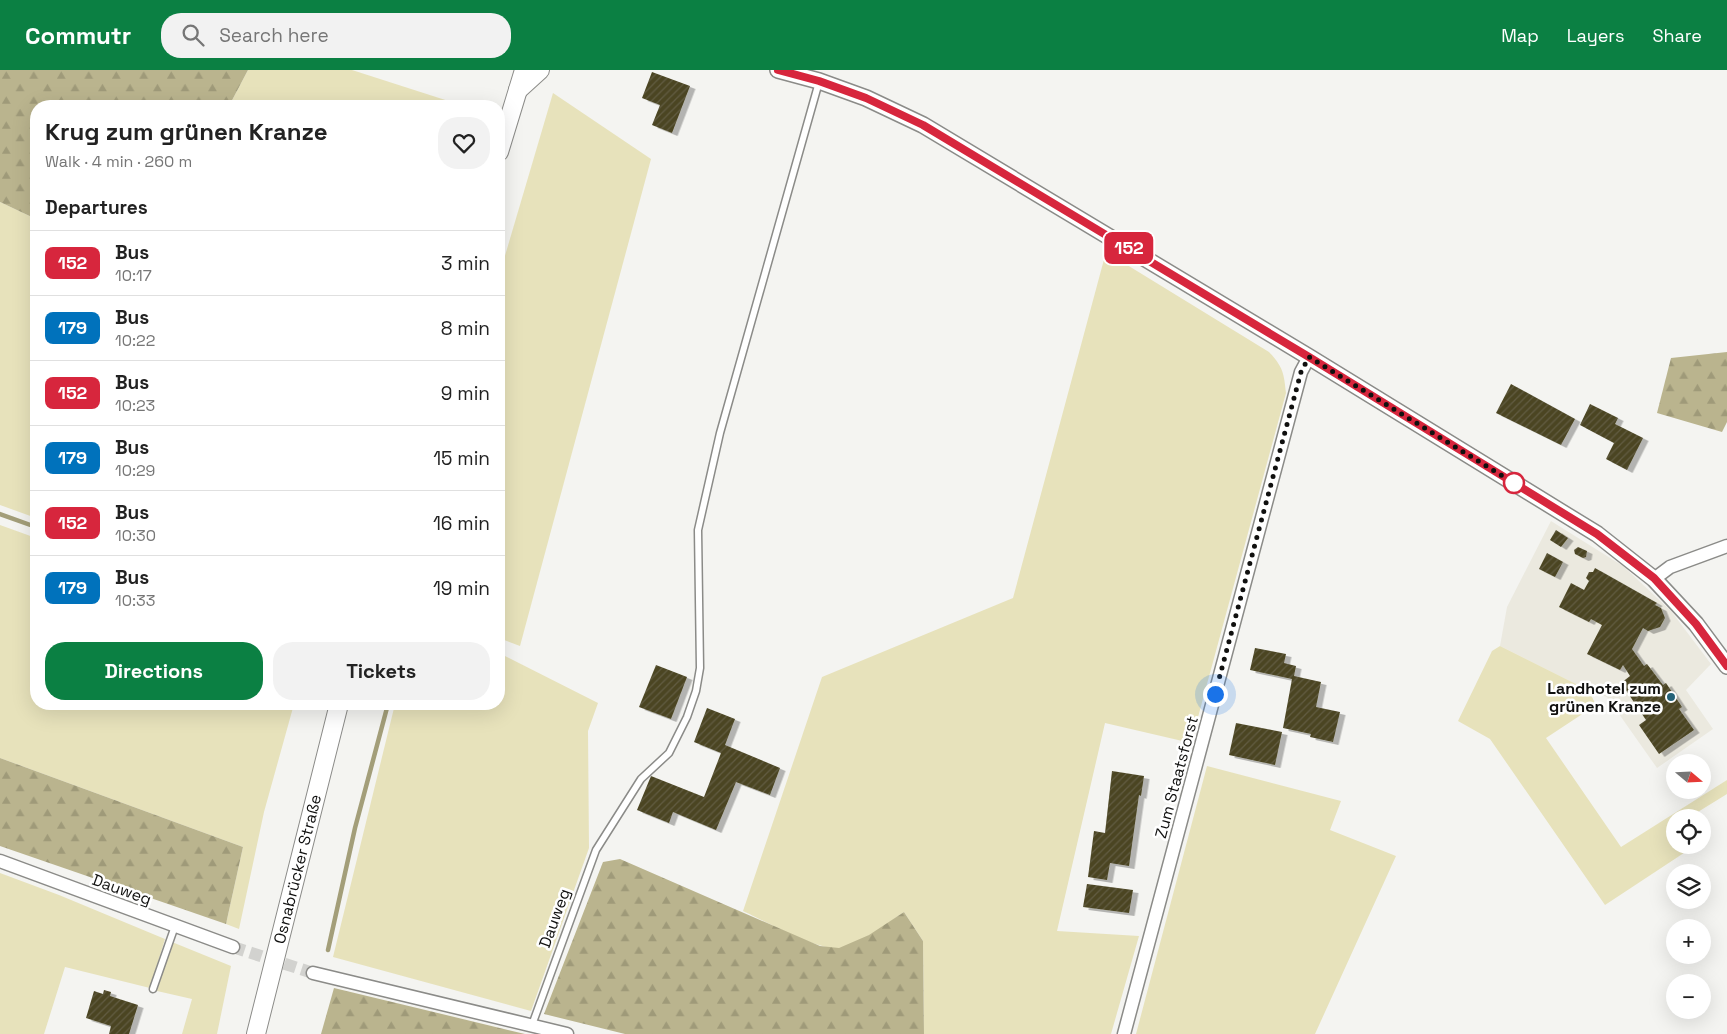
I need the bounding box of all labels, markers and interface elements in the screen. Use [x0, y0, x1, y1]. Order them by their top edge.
search box [161, 13, 511, 58]
text: Commutr [25, 20, 131, 51]
icon: search [179, 21, 207, 49]
text: Search here [219, 23, 329, 48]
text: Map [1501, 24, 1539, 47]
text: Layers [1567, 24, 1624, 47]
text: Share [1652, 24, 1702, 47]
text: Krug zum grünen Kranze [45, 116, 328, 147]
button: heart [438, 117, 490, 169]
text: Walk · 4 min · 260 m [45, 151, 192, 172]
text: Departures [45, 195, 148, 220]
line badge: 152 [1100, 232, 1158, 264]
text: 152 [1114, 236, 1144, 259]
text: Bus [115, 240, 149, 265]
text: 152 [58, 251, 87, 274]
text: 3 min [441, 251, 490, 276]
text: 10:17 [115, 265, 152, 286]
text: Bus [115, 305, 149, 330]
text: 179 [58, 316, 87, 339]
text: 8 min [441, 316, 490, 341]
text: 10:22 [115, 330, 155, 351]
text: Bus [115, 370, 149, 395]
text: 152 [58, 381, 87, 404]
text: 9 min [441, 381, 490, 406]
text: 10:23 [115, 395, 155, 416]
text: Bus [115, 435, 149, 460]
text: 179 [58, 446, 87, 469]
text: 15 min [433, 446, 490, 471]
text: 10:29 [115, 460, 155, 481]
unlabelled marker [1503, 472, 1525, 494]
text: Bus [115, 500, 149, 525]
text: 152 [58, 511, 87, 534]
text: 16 min [433, 511, 490, 536]
text: 10:30 [115, 525, 156, 546]
text: Bus [115, 565, 149, 590]
text: 179 [58, 576, 87, 599]
text: 19 min [433, 576, 490, 601]
text: 10:33 [115, 590, 155, 611]
button: Directions [45, 642, 263, 700]
button: Tickets [273, 642, 490, 700]
place label: Landhotel zum grünen Kranze [1547, 678, 1661, 717]
your location [1203, 682, 1228, 707]
marker: Landhotel zum grünen Kranze [1665, 691, 1677, 703]
street label: Zum Staatsforst [1150, 714, 1203, 840]
north arrow [1666, 754, 1711, 799]
map controls [1666, 754, 1711, 1019]
street label: Osnabrücker Straße [269, 792, 326, 946]
button: locate [1666, 809, 1711, 854]
button: layers [1666, 864, 1711, 909]
street label: Dauweg [89, 869, 154, 910]
street label: Dauweg [534, 886, 575, 951]
button: + [1666, 919, 1711, 964]
button: − [1666, 974, 1711, 1019]

